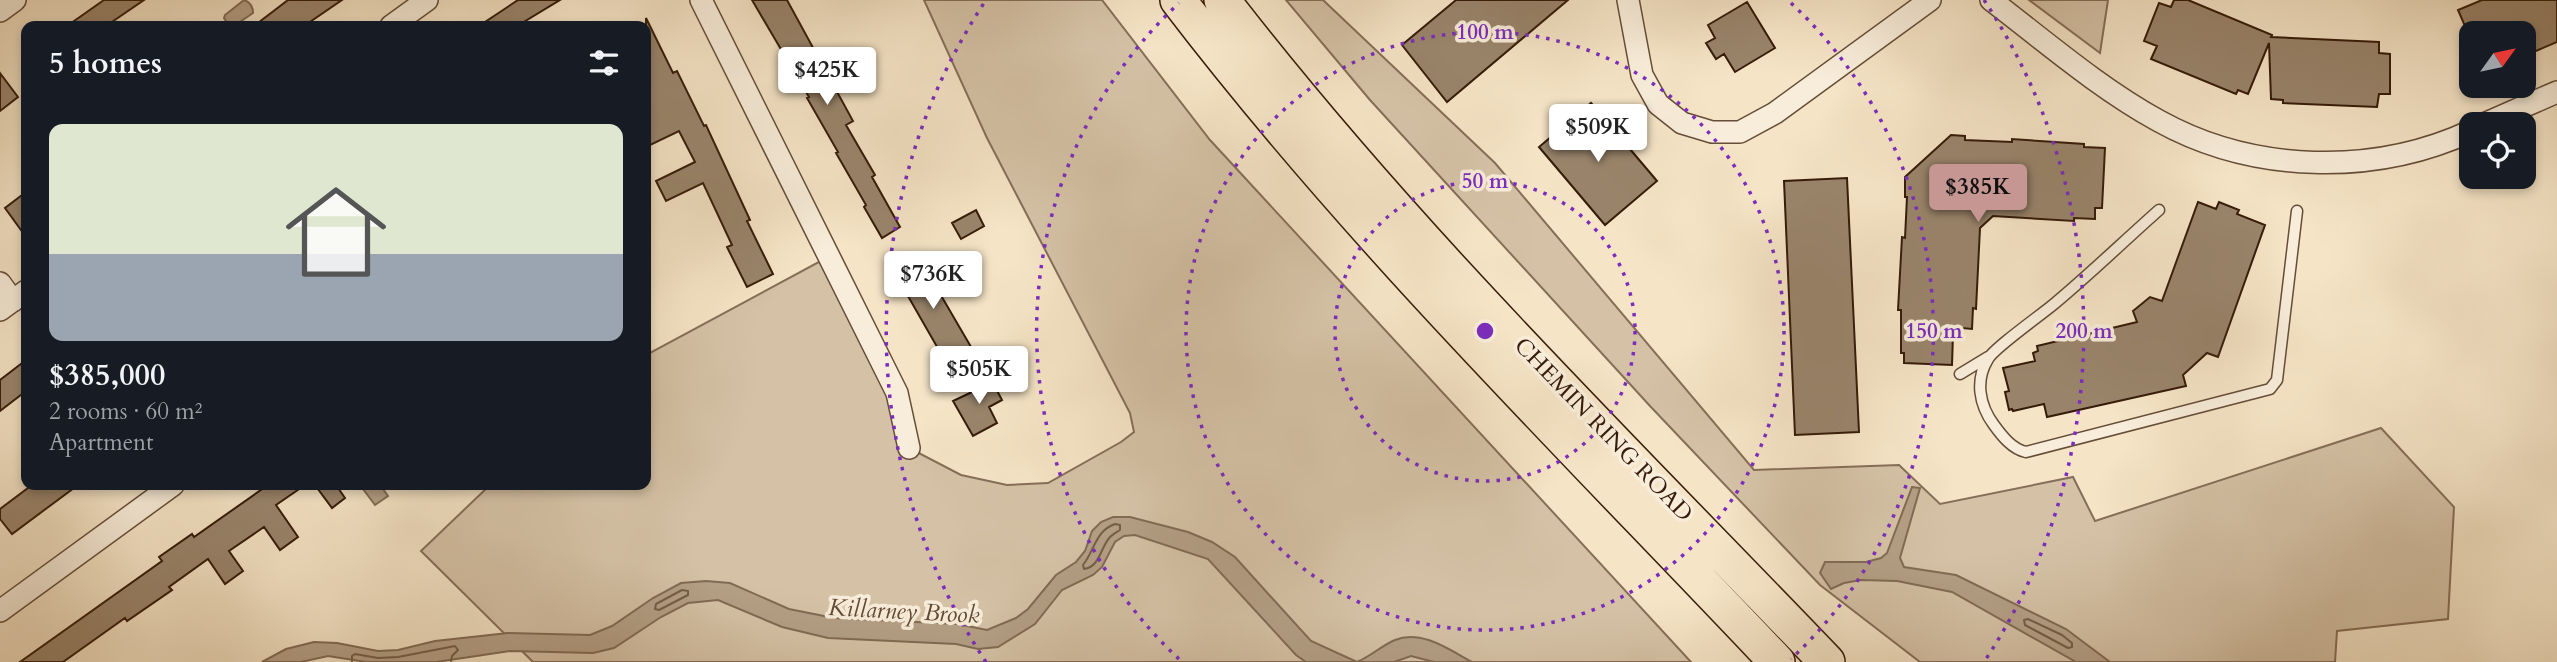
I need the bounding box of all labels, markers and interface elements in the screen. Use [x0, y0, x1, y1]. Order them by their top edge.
text: 100 m [1456, 18, 1514, 47]
north arrow [2459, 21, 2536, 98]
map controls [2459, 21, 2536, 189]
text: 5 homes [49, 43, 162, 84]
icon: filters [585, 44, 623, 82]
pin: $425K [778, 48, 876, 107]
text: $425K [794, 54, 860, 85]
pin: $509K [1549, 104, 1647, 164]
text: $509K [1565, 111, 1631, 142]
button: locate [2459, 112, 2536, 189]
pin: $385K [1929, 164, 2027, 224]
text: 50 m [1462, 167, 1509, 196]
icon: home [273, 169, 399, 295]
text: $385K [1945, 171, 2011, 202]
pin: $736K [884, 252, 982, 311]
text: $736K [900, 258, 966, 289]
text: 150 m [1905, 317, 1963, 346]
text: 200 m [2055, 317, 2113, 346]
centre of rings [1473, 319, 1497, 343]
street label: CHEMIN RING ROAD [1507, 330, 1700, 528]
pin: $505K [930, 346, 1028, 406]
text: $505K [946, 353, 1012, 384]
text: $385,000 [49, 355, 165, 396]
text: 2 rooms · 60 m² [49, 396, 202, 427]
text: Apartment [49, 427, 153, 458]
water label: Killarney Brook [828, 591, 981, 632]

